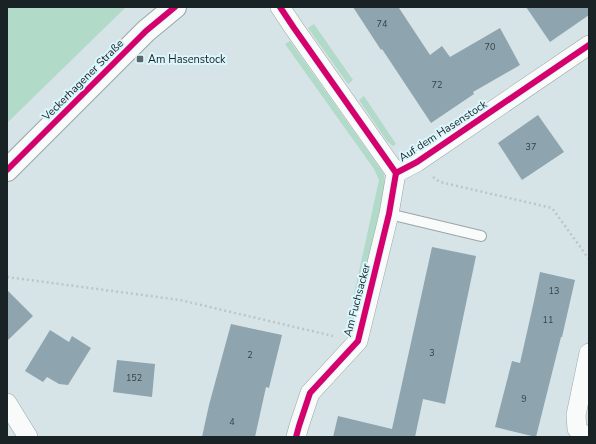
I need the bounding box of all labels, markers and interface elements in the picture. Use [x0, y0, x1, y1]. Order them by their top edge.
house number: 74 [377, 18, 388, 30]
street label: Veckerhagener Straße [38, 36, 127, 125]
house number: 70 [485, 41, 495, 53]
place label: Am Hasenstock [148, 52, 226, 67]
marker: Am Hasenstock [135, 54, 145, 64]
house number: 72 [432, 79, 442, 91]
street label: Auf dem Hasenstock [396, 97, 490, 165]
house number: 37 [526, 141, 536, 153]
street label: Am Fuchsacker [340, 262, 374, 338]
house number: 13 [549, 285, 559, 297]
house number: 11 [543, 314, 553, 326]
house number: 3 [429, 347, 435, 359]
house number: 2 [247, 349, 253, 361]
house number: 152 [126, 372, 142, 384]
house number: 9 [521, 393, 527, 405]
house number: 4 [229, 416, 235, 428]

